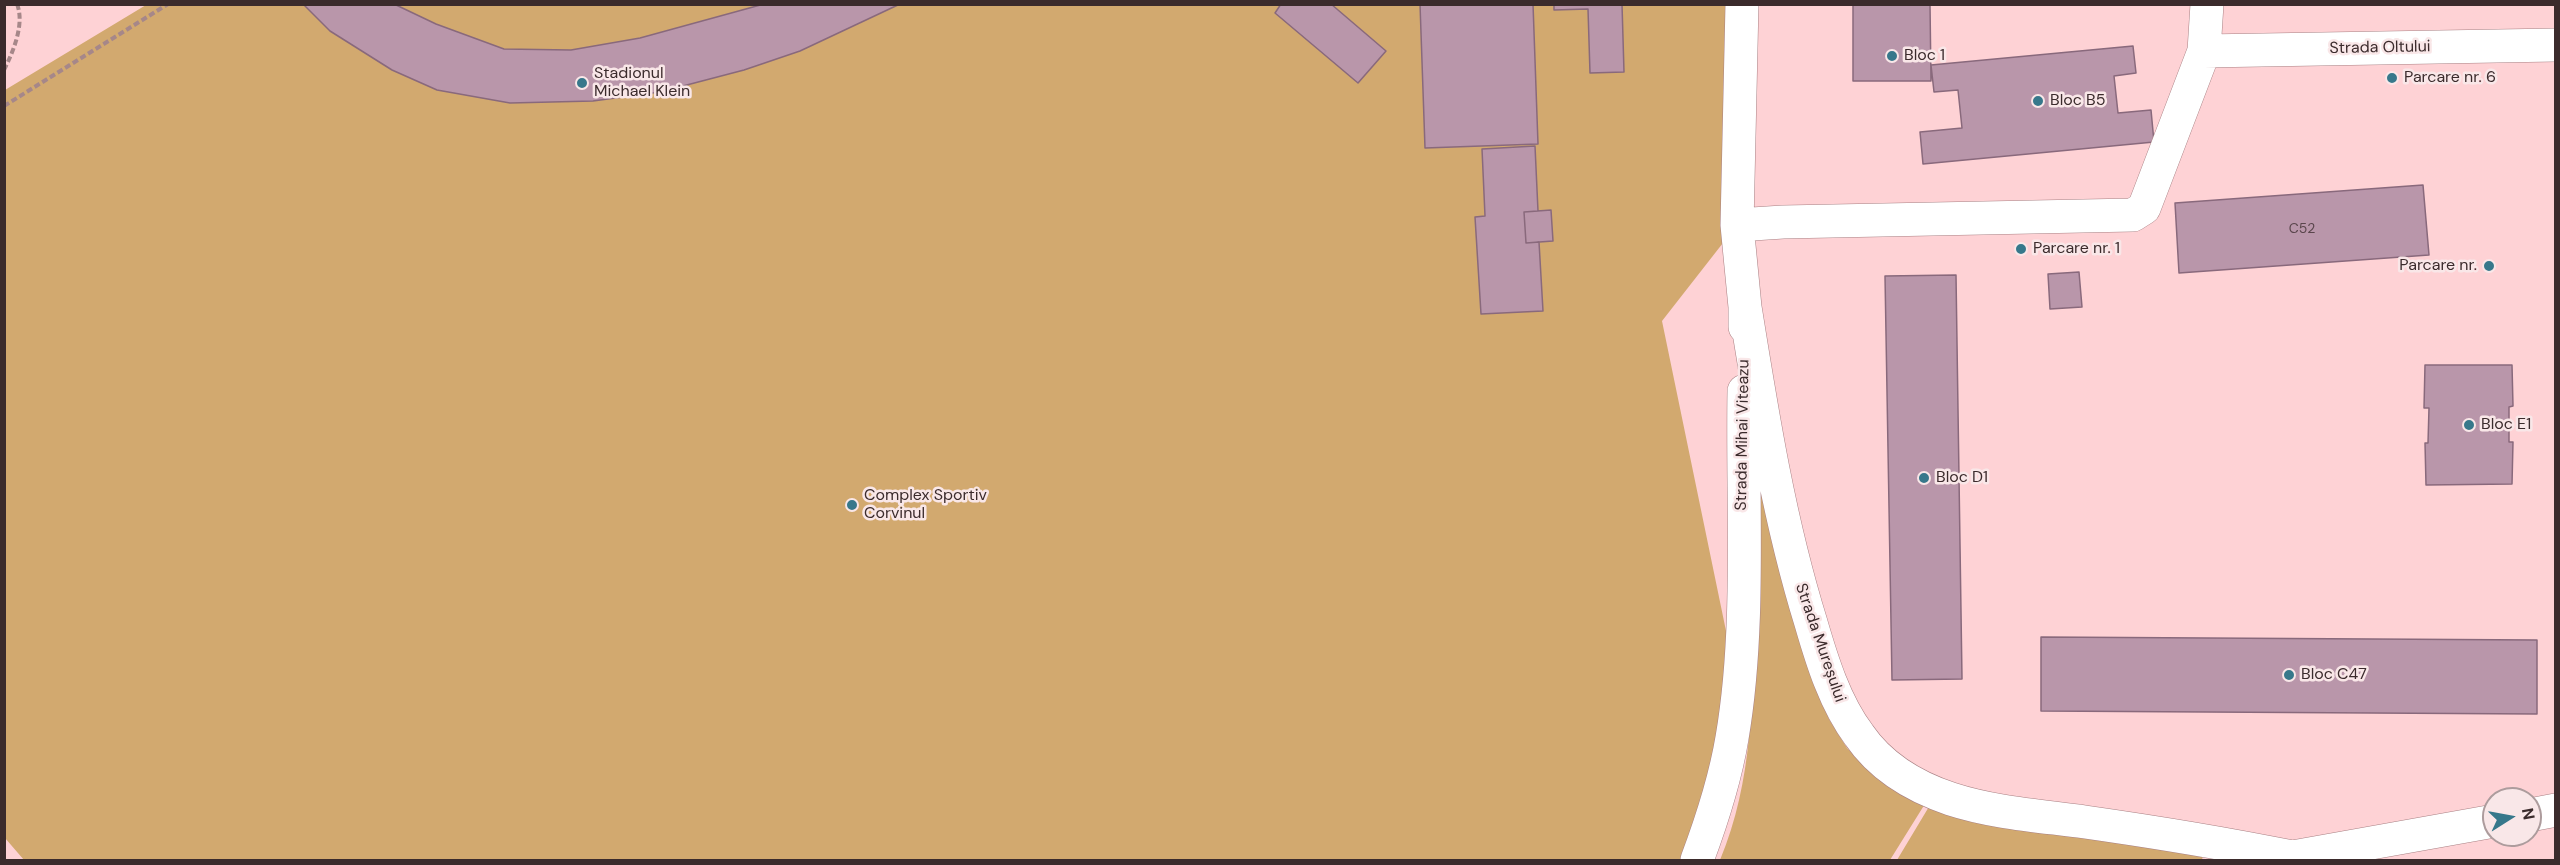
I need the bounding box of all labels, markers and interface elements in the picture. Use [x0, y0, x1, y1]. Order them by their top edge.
street label: Strada Oltului [2329, 38, 2431, 58]
place label: Bloc 1 [1904, 46, 1945, 66]
marker: Bloc 1 [1885, 49, 1899, 63]
place label: Stadionul Michael Klein [594, 64, 690, 102]
place label: Parcare nr. 6 [2404, 68, 2496, 88]
marker: Parcare nr. 6 [2385, 71, 2399, 85]
marker: Stadionul Michael Klein [575, 76, 589, 90]
place label: Bloc B5 [2050, 91, 2106, 111]
marker: Bloc B5 [2031, 94, 2045, 108]
house number: C52 [2289, 221, 2315, 237]
place label: Parcare nr. 1 [2033, 239, 2120, 259]
marker: Parcare nr. 1 [2014, 242, 2028, 256]
place label: Parcare nr. [2399, 256, 2477, 276]
marker: Parcare nr. [2482, 259, 2496, 273]
street label: Strada Mihai Viteazu [1732, 359, 1754, 511]
place label: Bloc E1 [2481, 415, 2531, 435]
marker: Bloc E1 [2462, 418, 2476, 432]
place label: Bloc D1 [1936, 468, 1988, 488]
marker: Bloc D1 [1917, 471, 1931, 485]
place label: Complex Sportiv Corvinul [864, 486, 987, 524]
marker: Complex Sportiv Corvinul [845, 498, 859, 512]
street label: Strada Mureșului [1791, 581, 1849, 705]
place label: Bloc C47 [2301, 665, 2367, 685]
marker: Bloc C47 [2282, 668, 2296, 682]
north arrow [2482, 787, 2542, 847]
text: N [2517, 806, 2540, 822]

